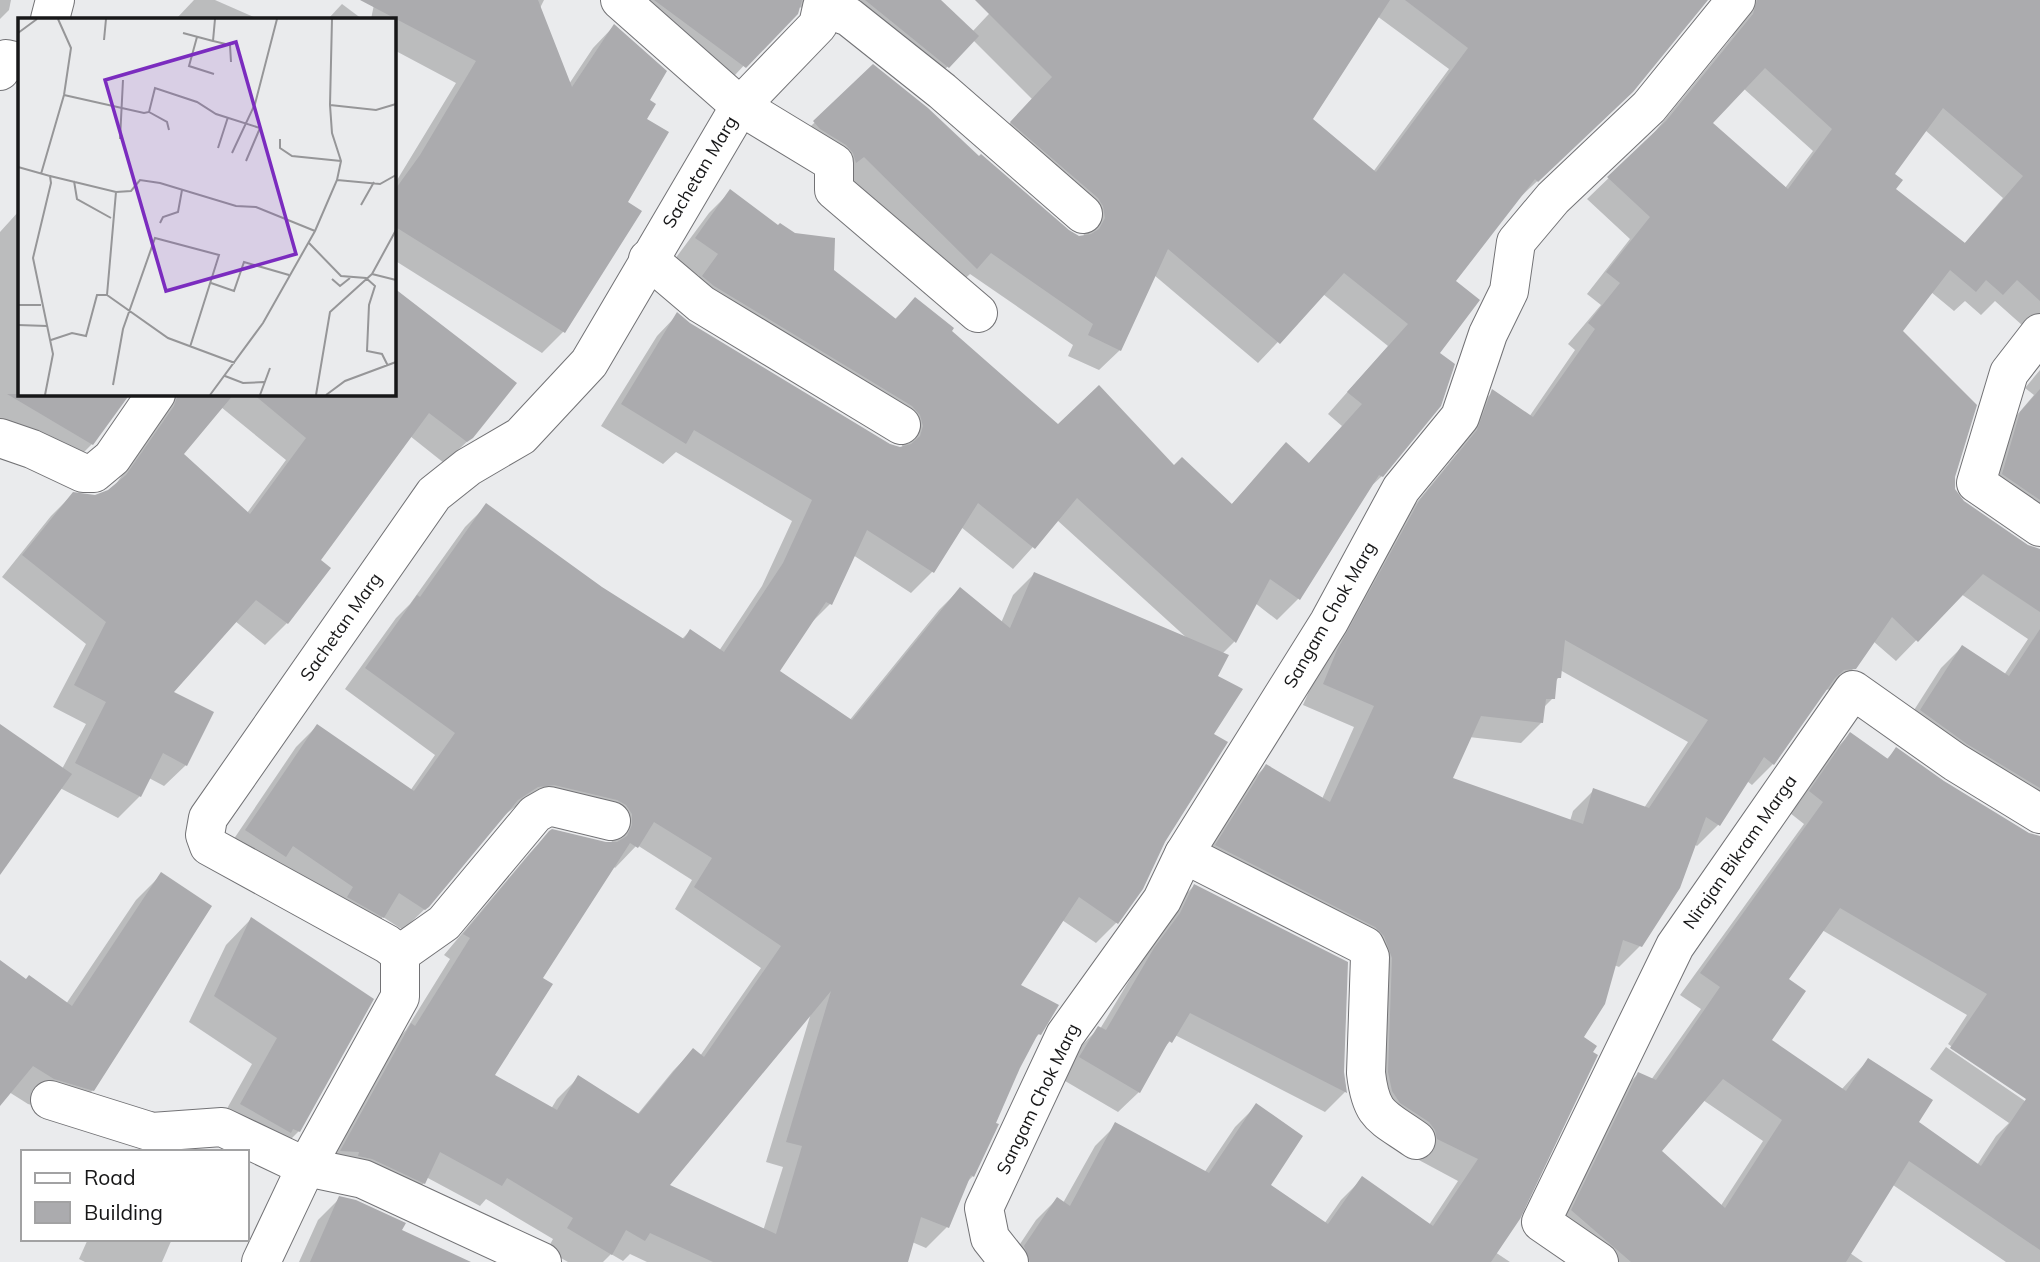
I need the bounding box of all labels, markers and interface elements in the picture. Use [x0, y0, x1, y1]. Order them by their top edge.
inset map [18, 18, 396, 396]
street label: Sachetan Marg [657, 111, 742, 232]
street label: Sangam Chok Marg [1278, 537, 1381, 692]
street label: Sachetan Marg [295, 568, 386, 685]
street label: Nirajan Bikram Marga [1678, 770, 1802, 933]
street label: Sangam Chok Marg [991, 1019, 1084, 1178]
legend [21, 1150, 248, 1241]
text: Road [84, 1164, 135, 1190]
text: Building [84, 1199, 163, 1225]

